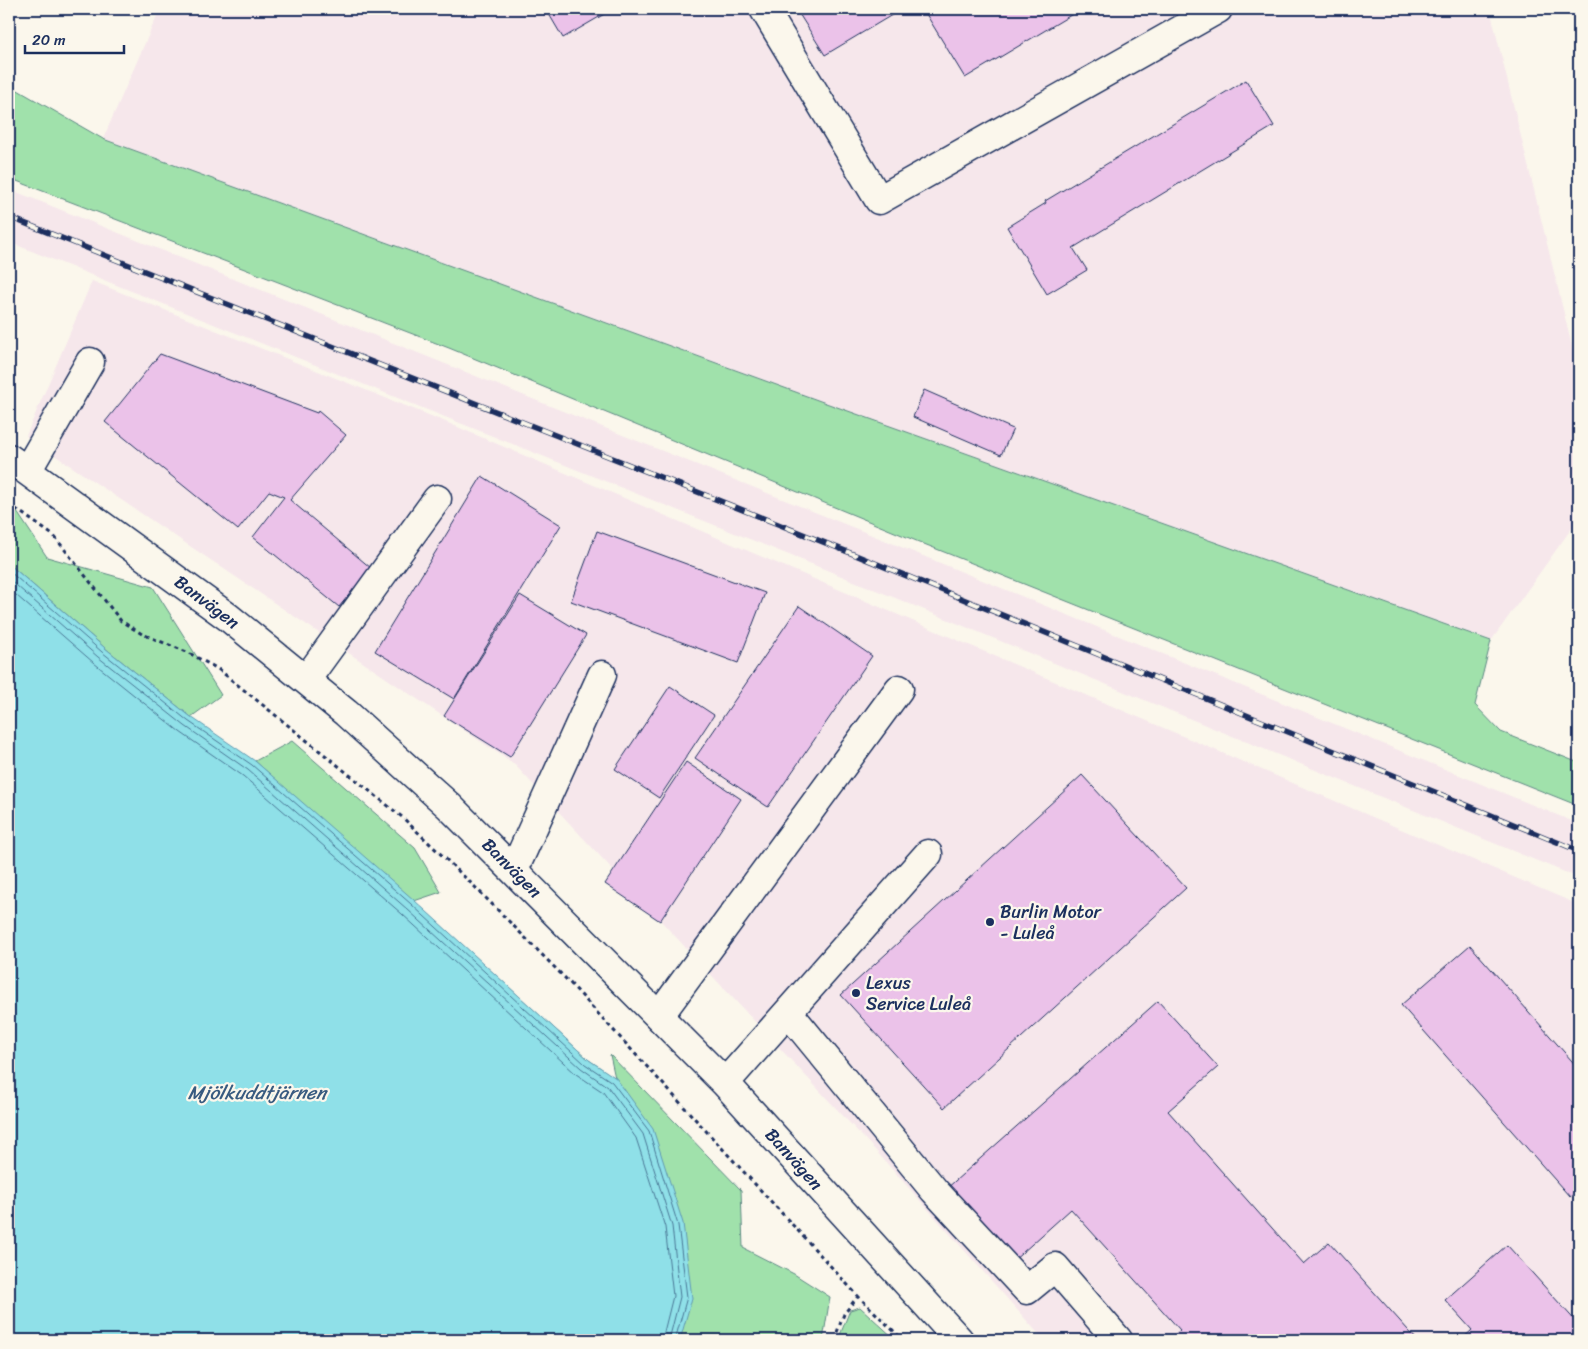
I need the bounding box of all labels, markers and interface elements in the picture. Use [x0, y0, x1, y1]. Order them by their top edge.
scale bar [25, 22, 124, 54]
text: 20 m [32, 27, 66, 53]
street label: Banvägen [167, 566, 247, 638]
street label: Banvägen [474, 830, 550, 906]
place label: Burlin Motor - Luleå [1000, 896, 1103, 949]
marker: Burlin Motor - Luleå [984, 916, 996, 928]
place label: Lexus Service Luleå [866, 967, 971, 1020]
marker: Lexus Service Luleå [850, 987, 862, 999]
water label: Mjölkuddtjärnen [188, 1076, 328, 1109]
street label: Banvägen [757, 1120, 831, 1198]

